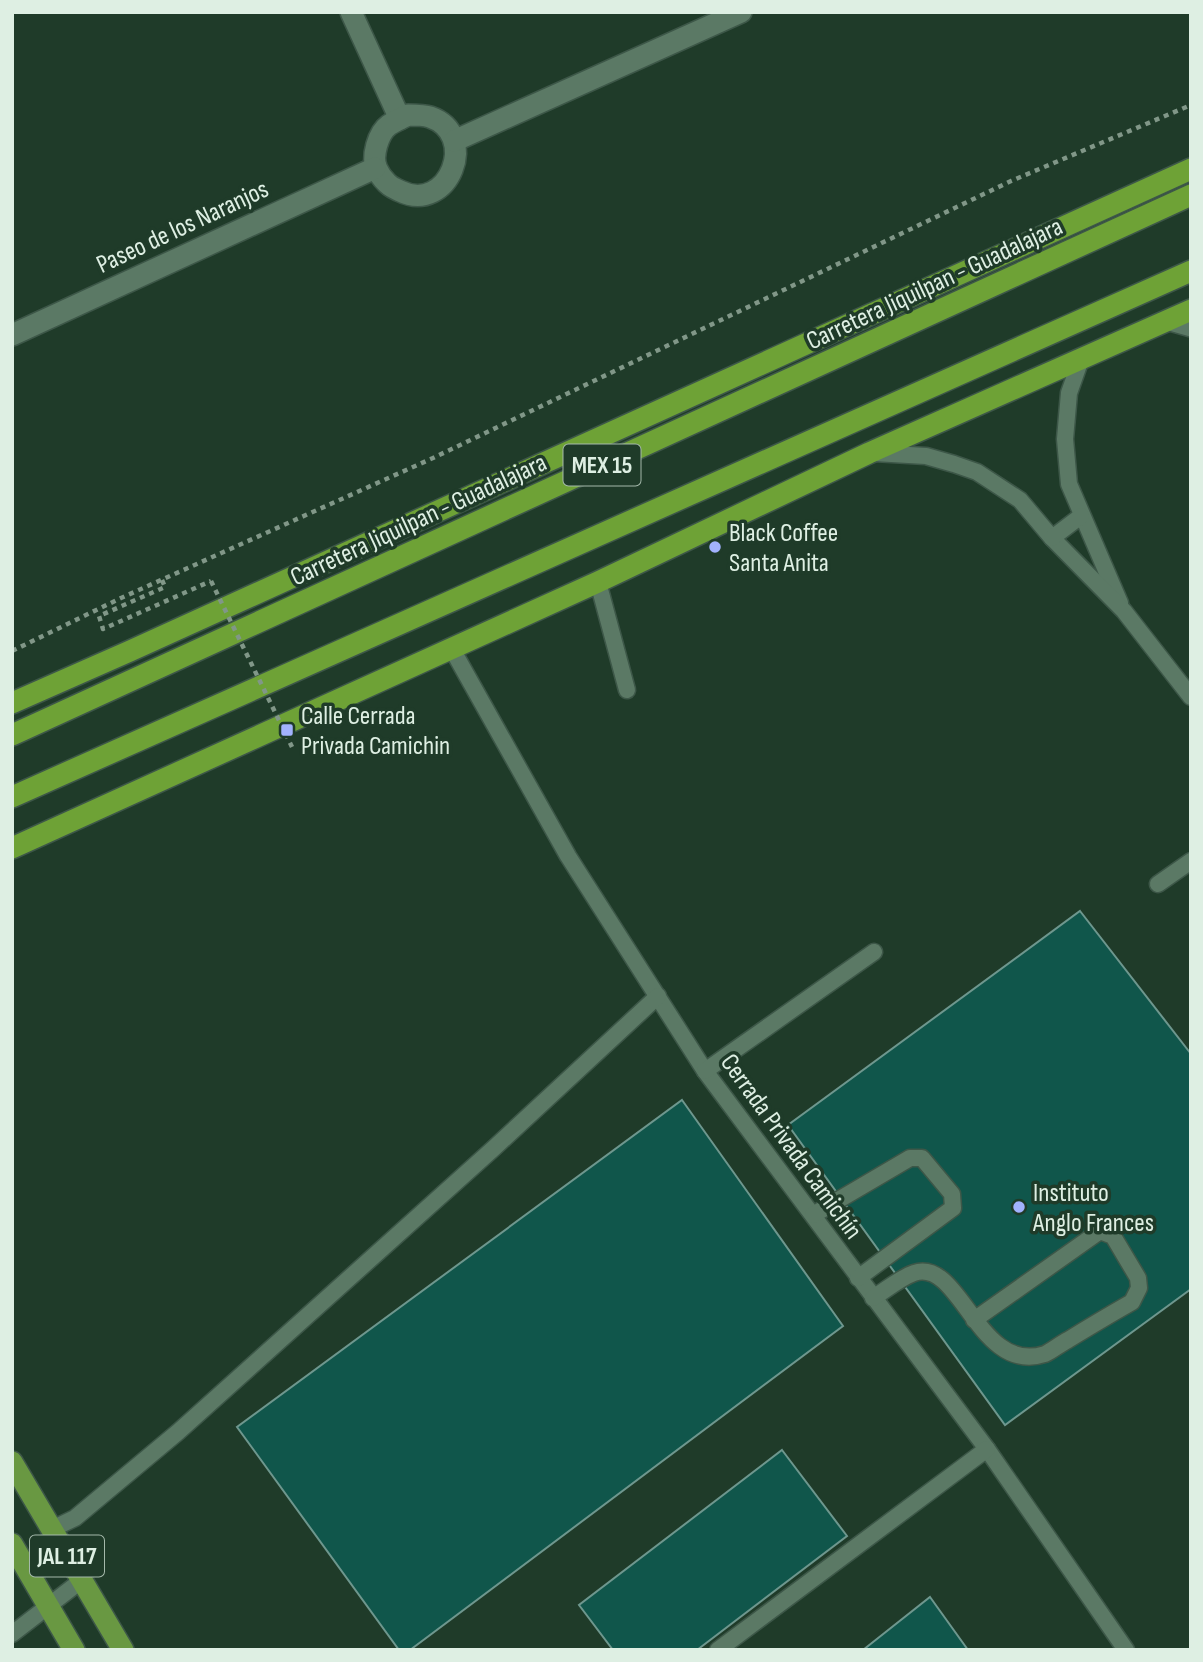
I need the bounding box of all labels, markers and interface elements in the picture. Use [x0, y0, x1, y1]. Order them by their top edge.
street label: Paseo de los Naranjos [92, 174, 274, 281]
street label: Carretera Jiquilpan - Guadalajara [802, 211, 1068, 357]
road number: MEX 15 [564, 444, 640, 486]
street label: Carretera Jiquilpan - Guadalajara [286, 447, 552, 593]
place label: Black Coffee Santa Anita [729, 518, 838, 579]
marker: Black Coffee Santa Anita [707, 539, 723, 555]
place label: Calle Cerrada Privada Camichin [301, 701, 450, 762]
marker: Calle Cerrada Privada Camichin [279, 722, 295, 738]
street label: Cerrada Privada Camichín [713, 1048, 868, 1246]
place label: Instituto Anglo Frances [1032, 1178, 1154, 1239]
marker: Instituto Anglo Frances [1011, 1199, 1027, 1215]
road number: JAL 117 [30, 1536, 104, 1576]

